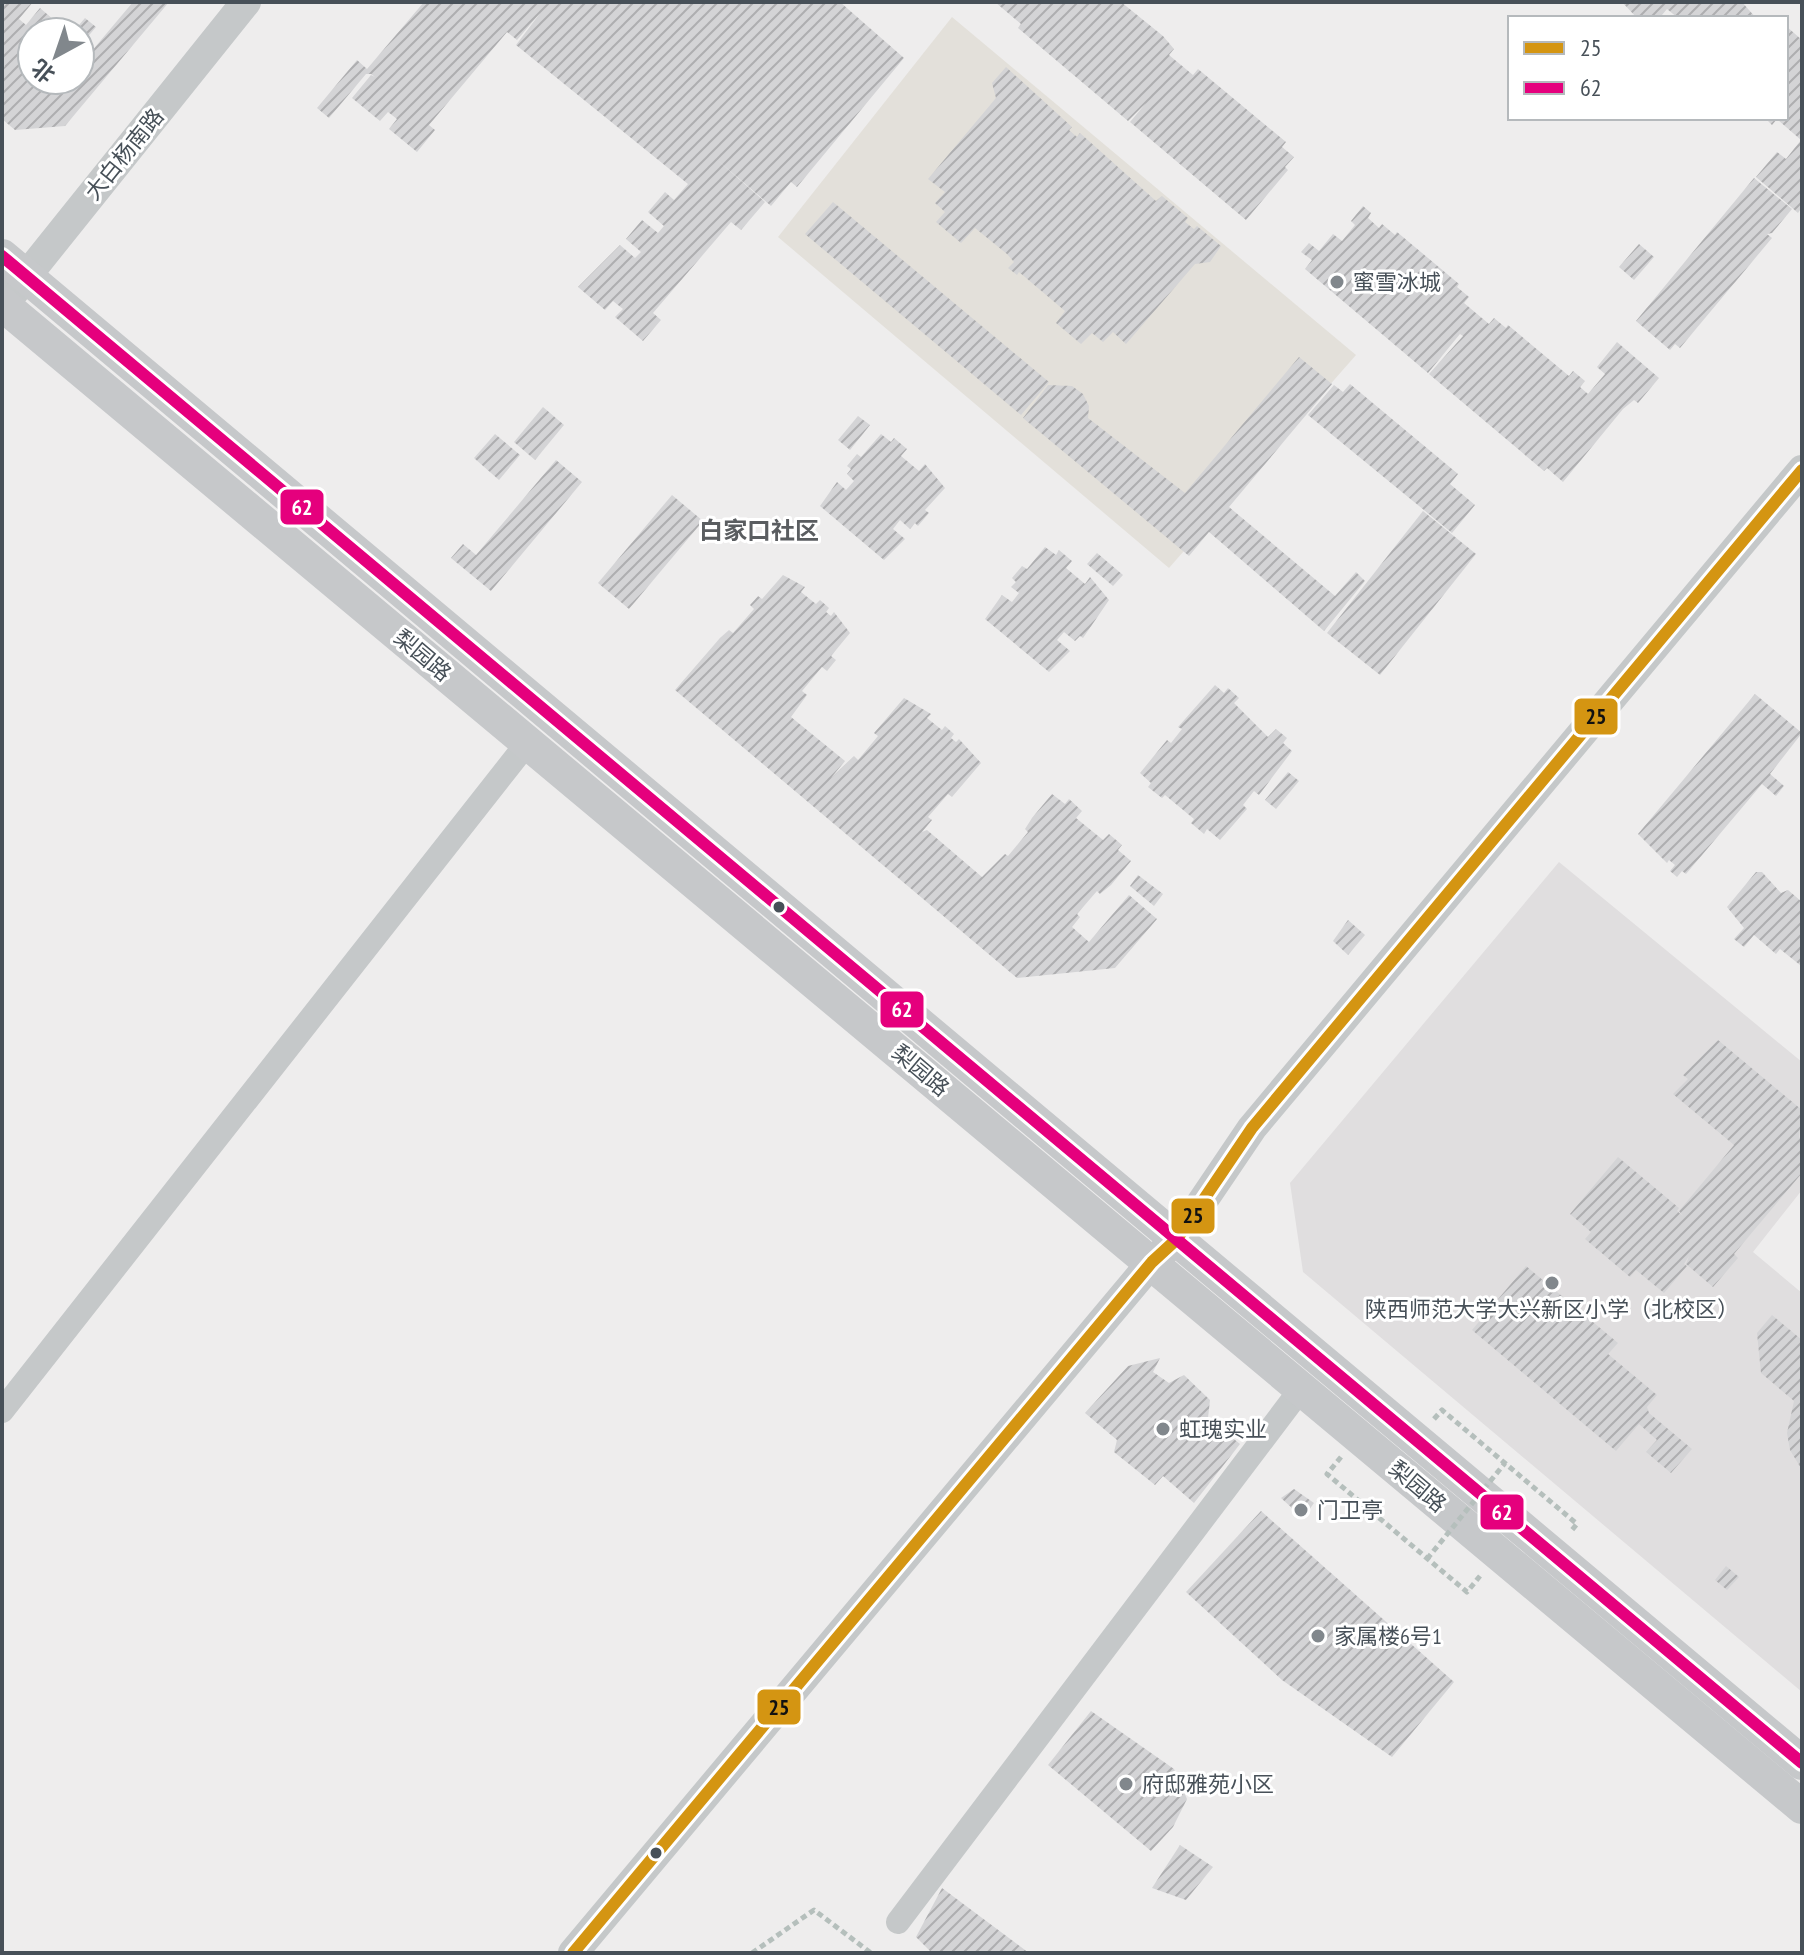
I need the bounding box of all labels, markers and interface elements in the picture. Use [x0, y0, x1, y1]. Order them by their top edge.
north arrow [16, 16, 96, 96]
legend [1508, 16, 1788, 120]
text: 25 [1580, 32, 1602, 63]
text: 北 [26, 54, 61, 89]
text: 62 [1580, 72, 1602, 103]
street label: 大白杨南路 [79, 102, 169, 206]
place label: 蜜雪冰城 [1353, 268, 1441, 296]
marker: 蜜雪冰城 [1328, 273, 1346, 291]
line badge: 62 [279, 488, 325, 526]
text: 62 [291, 493, 313, 521]
district label: 白家口社区 [699, 515, 819, 546]
street label: 梨园路 [389, 623, 457, 687]
line badge: 25 [1573, 697, 1619, 736]
text: 25 [1585, 702, 1607, 730]
unlabelled marker [771, 899, 787, 915]
line badge: 62 [879, 990, 925, 1029]
text: 62 [891, 995, 913, 1023]
street label: 梨园路 [887, 1038, 955, 1102]
line badge: 25 [1170, 1197, 1216, 1235]
text: 25 [1182, 1201, 1204, 1229]
marker: 陕西师范大学大兴新区小学（北校区） [1543, 1274, 1561, 1292]
place label: 陕西师范大学大兴新区小学（北校区） [1365, 1295, 1739, 1323]
place label: 虹瑰实业 [1179, 1415, 1267, 1443]
marker: 虹瑰实业 [1154, 1420, 1172, 1438]
street label: 梨园路 [1384, 1454, 1452, 1518]
line badge: 62 [1479, 1493, 1525, 1531]
place label: 门卫亭 [1317, 1496, 1383, 1524]
text: 62 [1491, 1498, 1513, 1526]
marker: 门卫亭 [1292, 1501, 1310, 1519]
place label: 家属楼6号1 [1334, 1622, 1442, 1650]
marker: 家属楼6号1 [1309, 1627, 1327, 1645]
line badge: 25 [756, 1688, 802, 1726]
text: 25 [768, 1693, 790, 1721]
place label: 府邸雅苑小区 [1142, 1770, 1274, 1798]
marker: 府邸雅苑小区 [1117, 1775, 1135, 1793]
unlabelled marker [648, 1845, 664, 1861]

